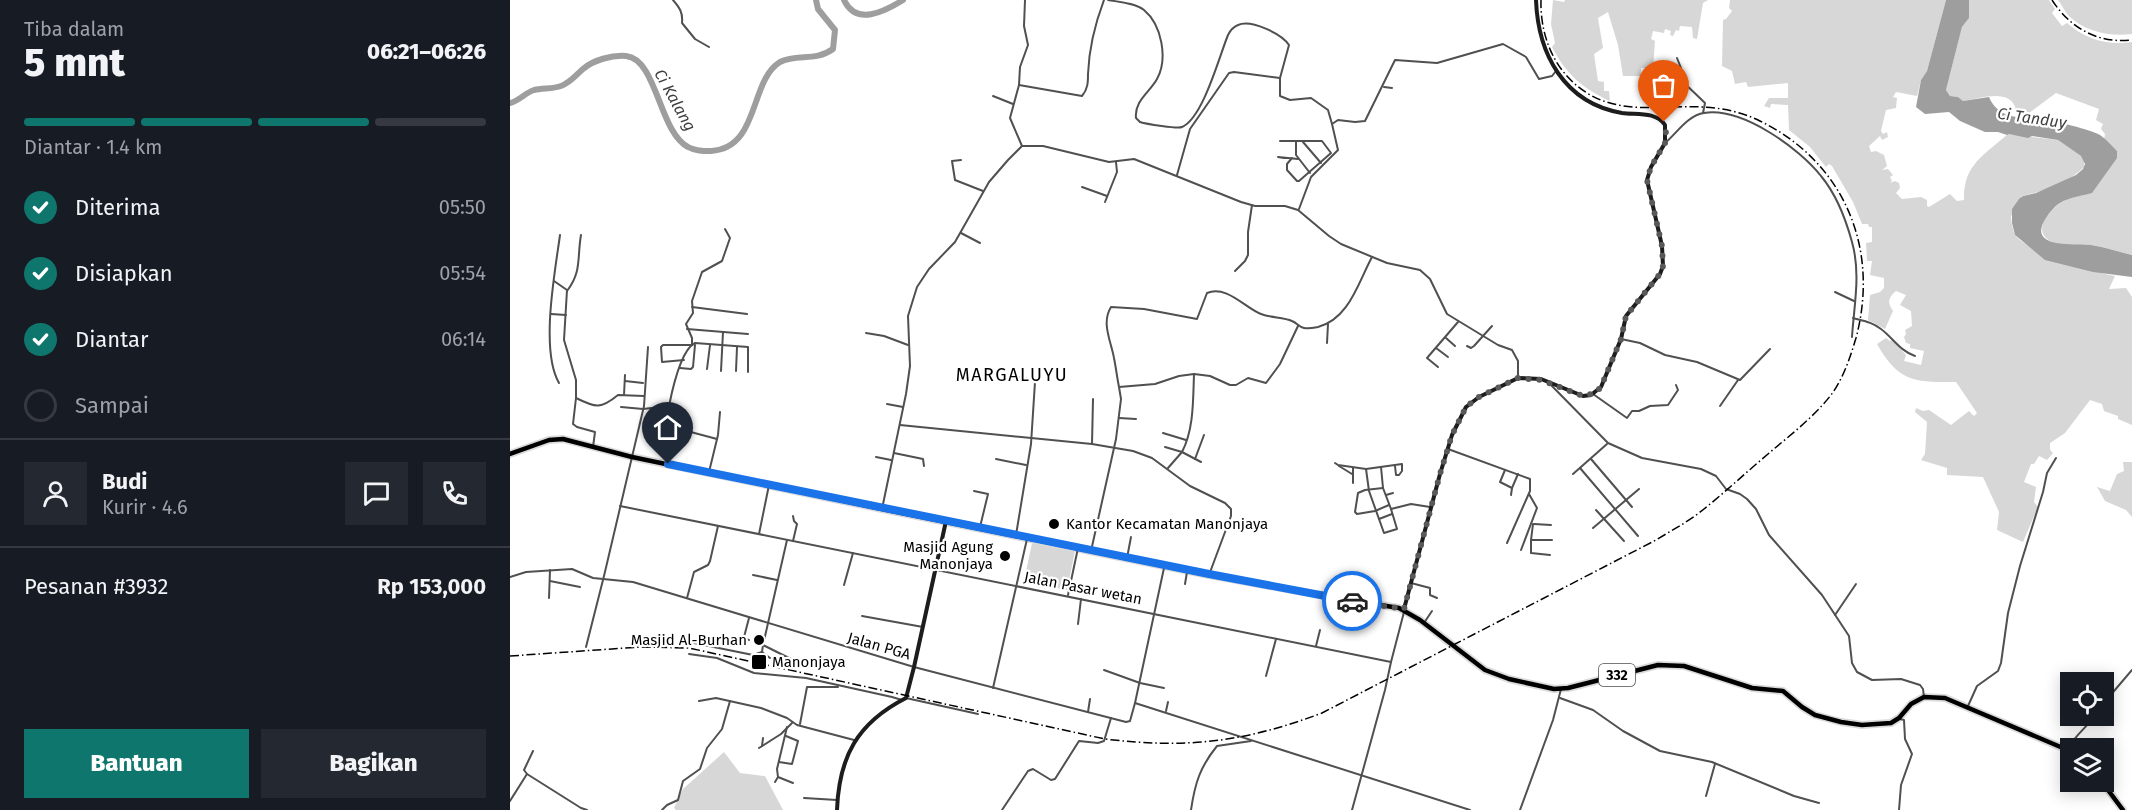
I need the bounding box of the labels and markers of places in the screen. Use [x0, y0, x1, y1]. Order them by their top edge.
pin [1638, 60, 1689, 122]
pin [642, 402, 693, 464]
place label: Kantor Kecamatan Manonjaya [1066, 515, 1268, 533]
marker: Kantor Kecamatan Manonjaya [1047, 517, 1061, 531]
place label: Masjid Agung Manonjaya [903, 538, 993, 573]
marker: Masjid Agung Manonjaya [998, 549, 1012, 563]
place label: Masjid Al-Burhan [631, 631, 747, 649]
marker: Masjid Al-Burhan [752, 633, 766, 647]
marker: Manonjaya [750, 653, 768, 671]
place label: Manonjaya [772, 653, 846, 671]

